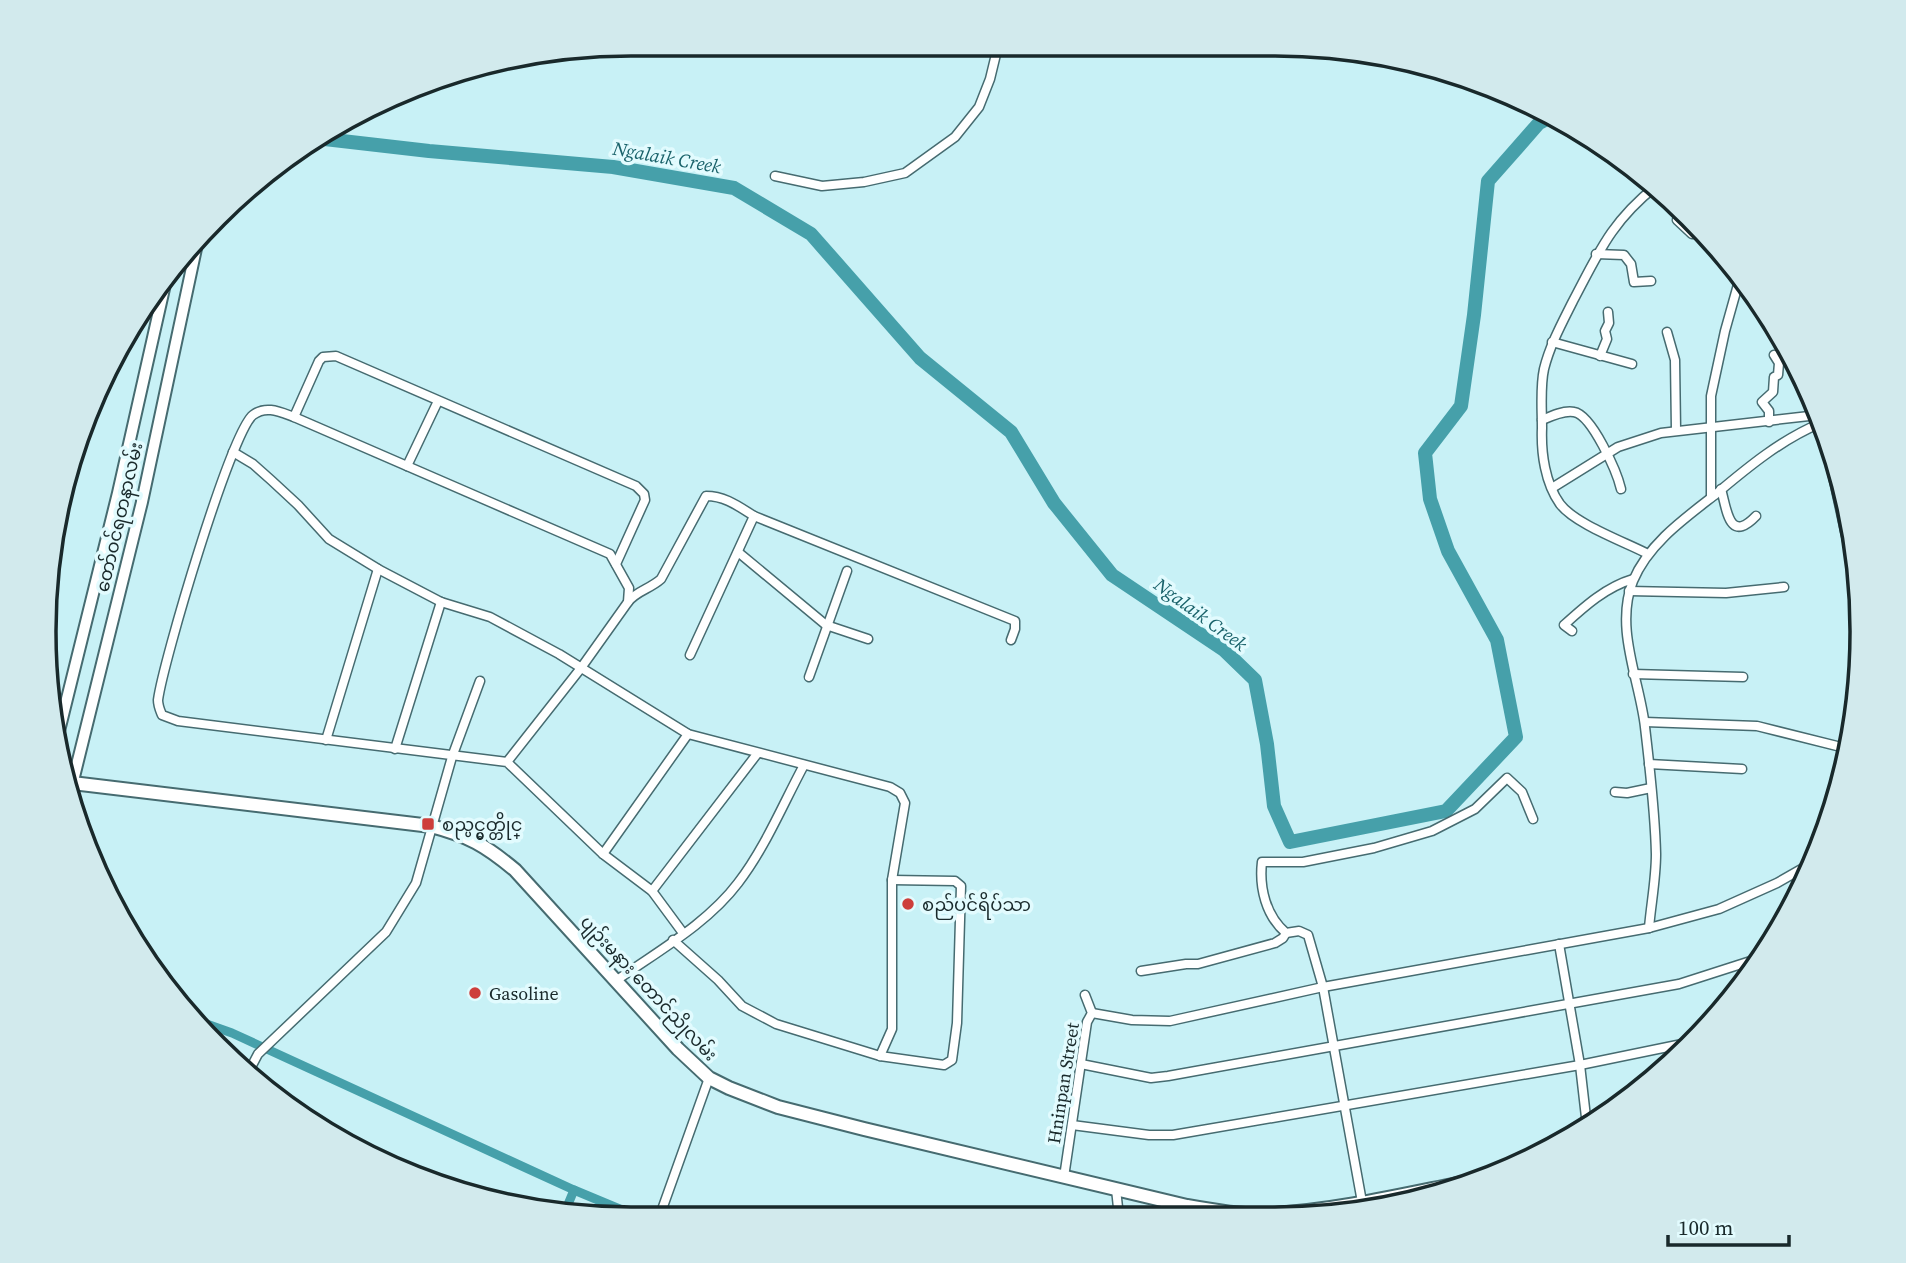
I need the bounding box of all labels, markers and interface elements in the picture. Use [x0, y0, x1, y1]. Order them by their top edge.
water label: Ngalaik Creek [610, 135, 723, 179]
street label: တော်ဝင်ရတနာလမ်း [90, 440, 151, 595]
water label: Ngalaik Creek [1148, 571, 1253, 657]
place label: စည္ပင္မွတ္တိုင္ [442, 811, 522, 840]
marker: စည္ပင္မွတ္တိုင္ [420, 816, 436, 832]
place label: စည်ပင်ရိပ်သာ [922, 891, 1031, 920]
marker: စည်ပင်ရိပ်သာ [900, 896, 916, 912]
street label: ပျဉ်းမနား တောင်ညိုလမ်း [573, 909, 724, 1068]
place label: Gasoline [489, 981, 559, 1006]
marker: Gasoline [467, 985, 483, 1001]
street label: Hninpan Street [1041, 1021, 1085, 1145]
scale bar [1668, 1204, 1789, 1248]
text: 100 m [1678, 1213, 1733, 1242]

